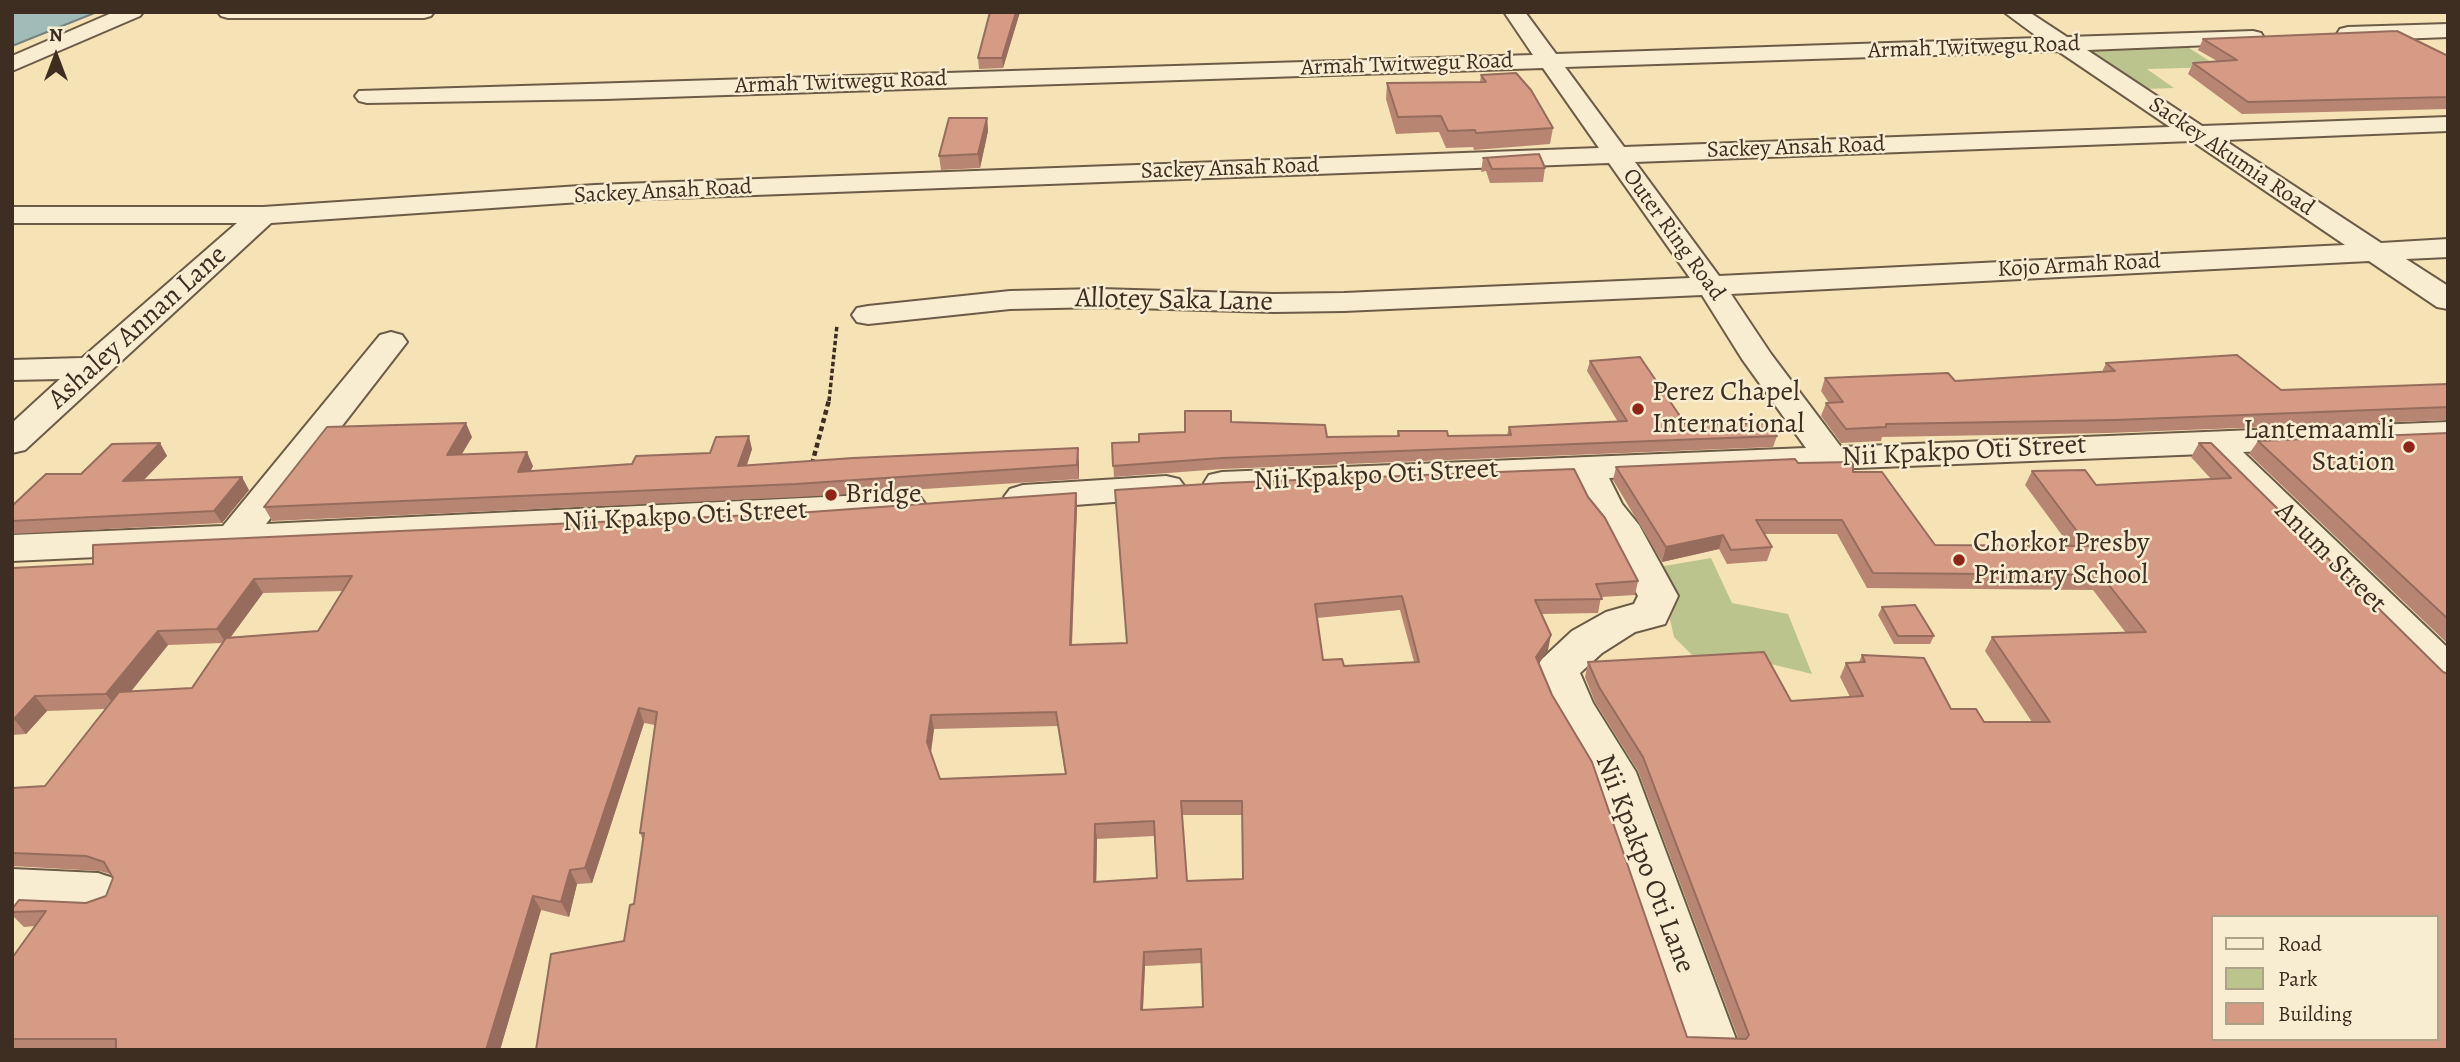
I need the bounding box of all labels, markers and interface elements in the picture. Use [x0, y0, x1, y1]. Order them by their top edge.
north arrow [21, 21, 91, 91]
text: N [49, 22, 63, 48]
street label: Armah Twitwegu Road [1867, 31, 2081, 65]
street label: Armah Twitwegu Road [1300, 48, 1514, 82]
street label: Armah Twitwegu Road [734, 66, 948, 100]
street label: Sackey Akumia Road [2143, 91, 2319, 223]
street label: Sackey Ansah Road [1706, 131, 1886, 165]
street label: Sackey Ansah Road [1140, 152, 1320, 186]
street label: Outer Ring Road [1616, 164, 1730, 306]
street label: Sackey Ansah Road [573, 174, 753, 210]
street label: Ashaley Annan Lane [42, 239, 234, 417]
street label: Kojo Armah Road [1997, 248, 2161, 284]
street label: Allotey Saka Lane [1075, 282, 1273, 320]
place label: Perez Chapel International [1652, 376, 1804, 442]
marker: Perez Chapel International [1630, 401, 1646, 417]
place label: Lantemaamli Station [2243, 414, 2395, 480]
street label: Nii Kpakpo Oti Street [1841, 429, 2087, 475]
marker: Lantemaamli Station [2401, 439, 2417, 455]
street label: Nii Kpakpo Oti Street [1253, 453, 1499, 499]
place label: Bridge [845, 478, 922, 512]
marker: Bridge [823, 487, 839, 503]
street label: Nii Kpakpo Oti Street [562, 494, 808, 540]
street label: Anum Street [2267, 495, 2393, 621]
place label: Chorkor Presby Primary School [1973, 527, 2149, 593]
marker: Chorkor Presby Primary School [1951, 552, 1967, 568]
street label: Nii Kpakpo Oti Lane [1587, 750, 1701, 978]
legend [2212, 915, 2439, 1041]
text: Road [2278, 930, 2322, 958]
text: Park [2278, 965, 2317, 993]
text: Building [2278, 1000, 2352, 1028]

